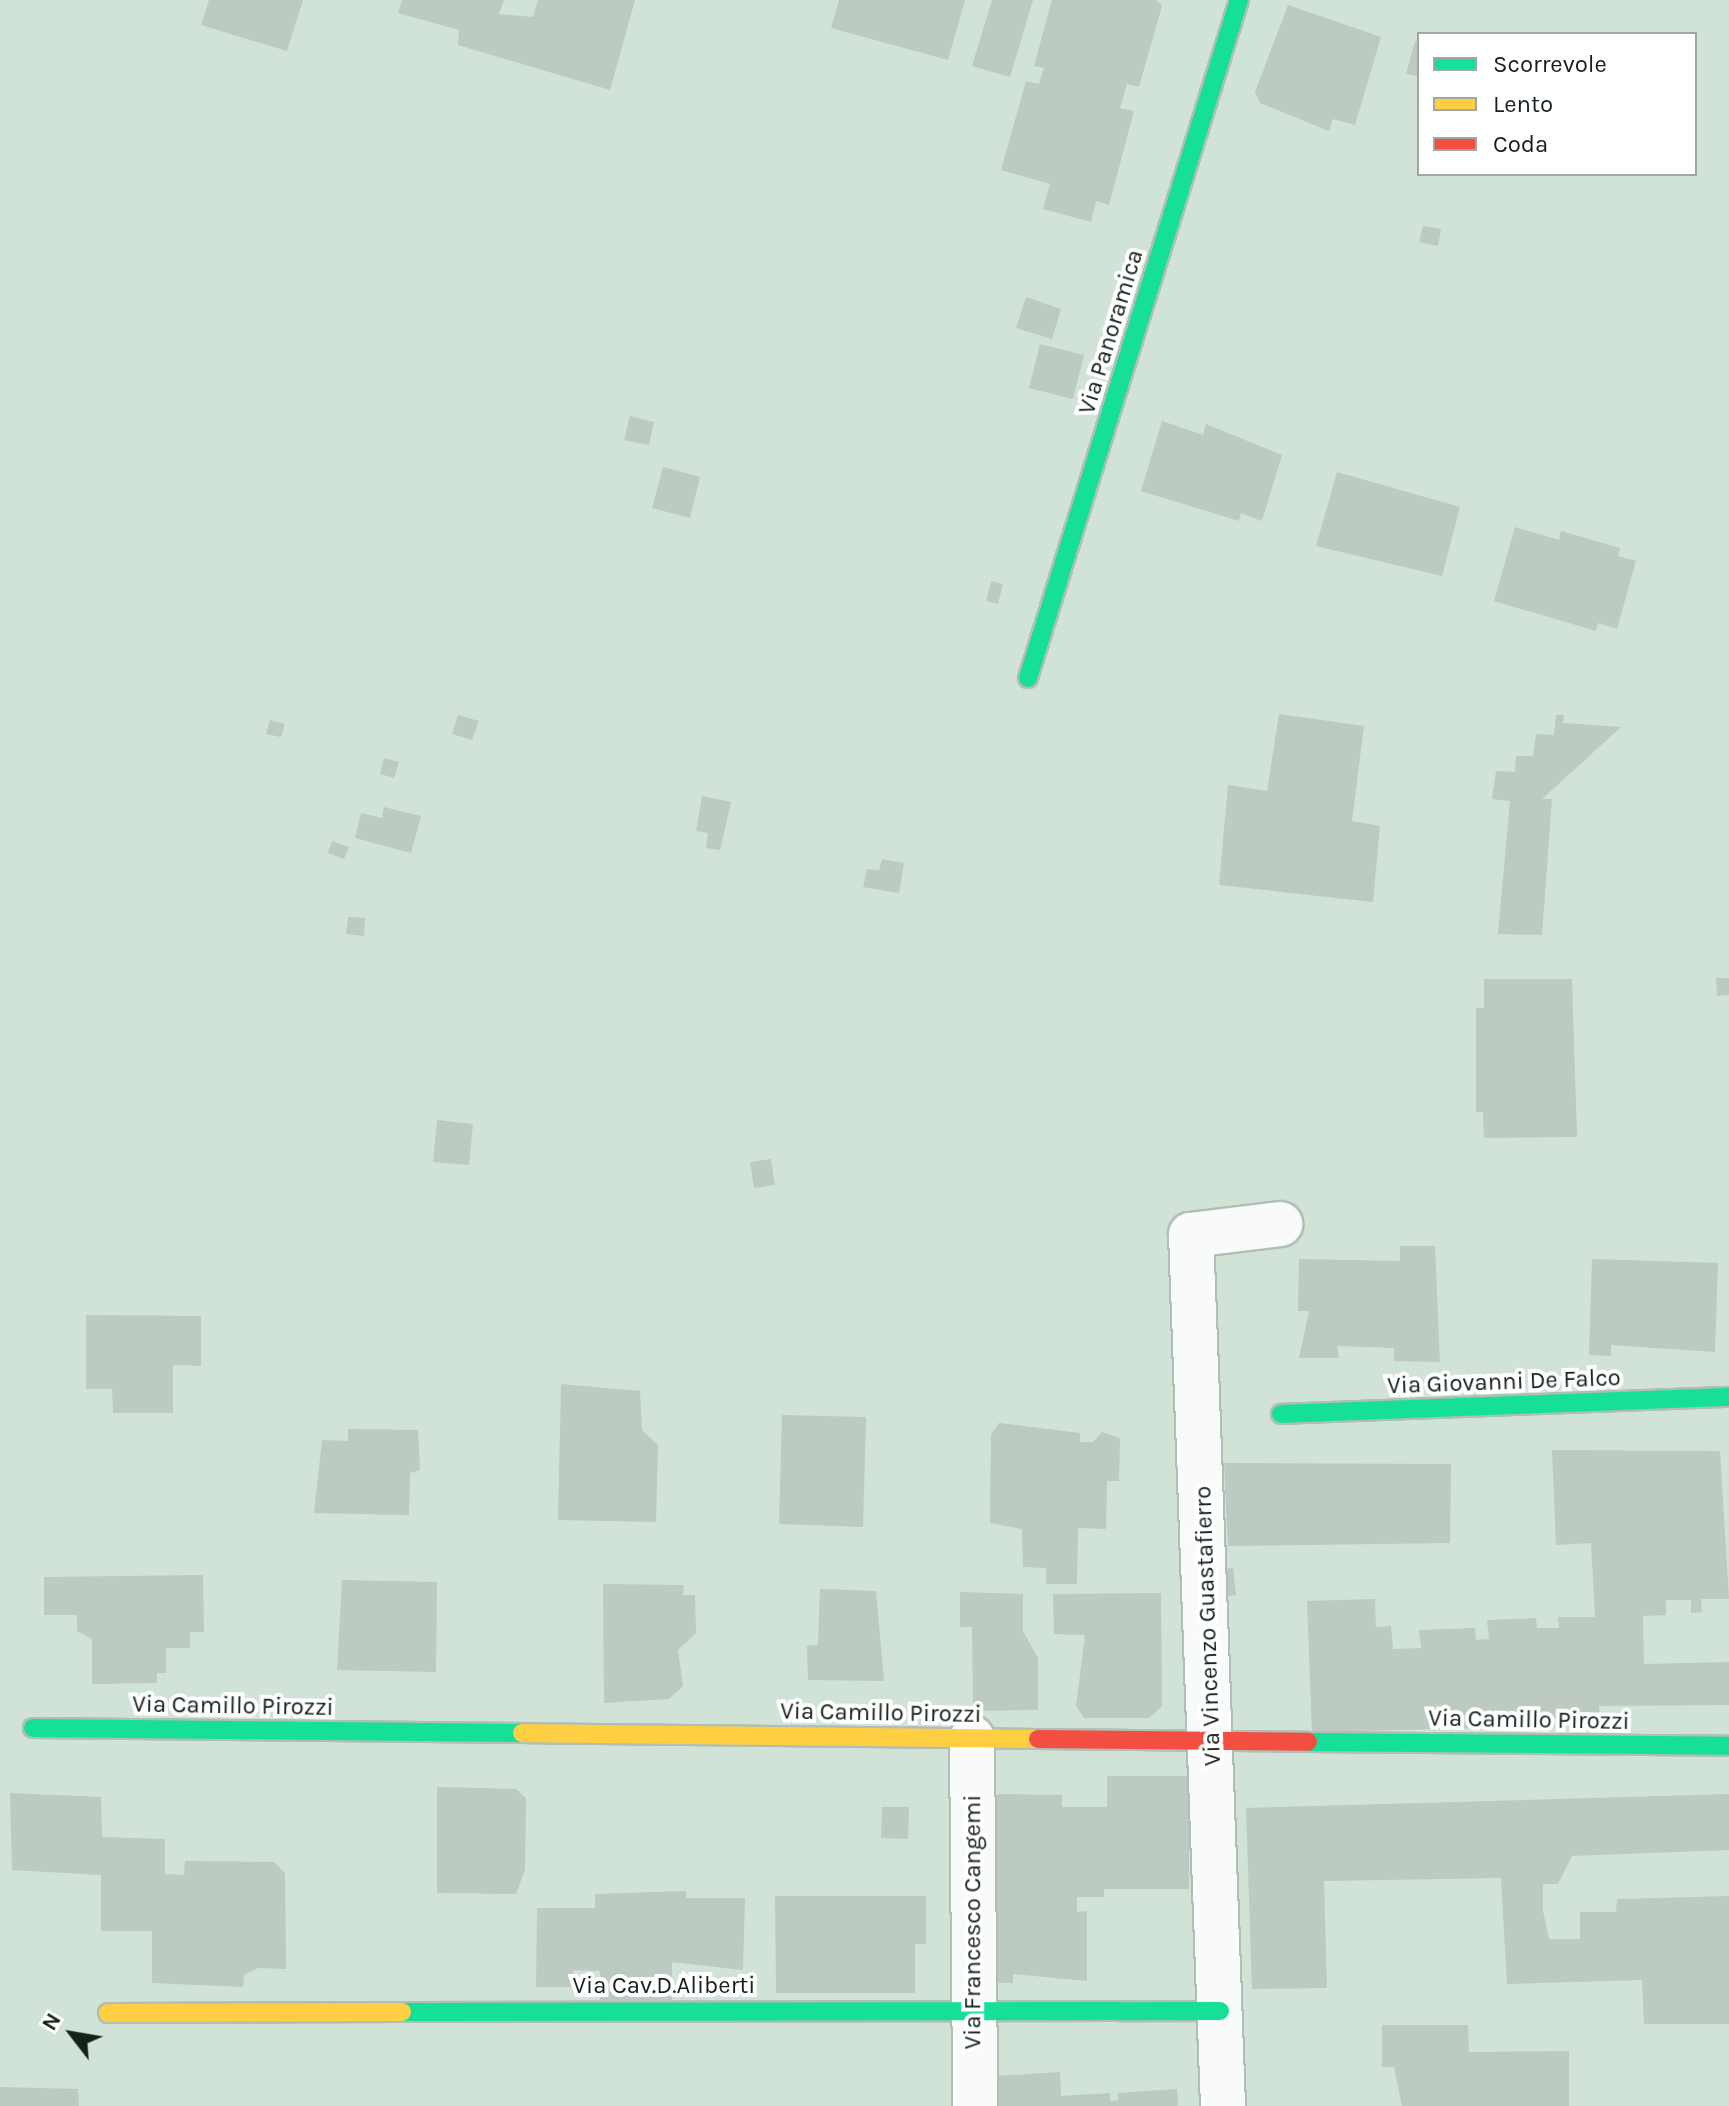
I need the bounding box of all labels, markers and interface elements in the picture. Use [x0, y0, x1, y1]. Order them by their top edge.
legend [1417, 32, 1697, 176]
text: Scorrevole [1493, 50, 1607, 78]
text: Lento [1493, 90, 1553, 118]
text: Coda [1493, 130, 1548, 158]
street label: Via Panoramica [1072, 246, 1150, 418]
street label: Via Giovanni De Falco [1387, 1364, 1621, 1400]
street label: Via Vincenzo Guastafierro [1189, 1485, 1227, 1767]
street label: Via Camillo Pirozzi [132, 1690, 334, 1722]
street label: Via Camillo Pirozzi [780, 1697, 982, 1729]
street label: Via Camillo Pirozzi [1428, 1704, 1630, 1736]
street label: Via Francesco Cangemi [959, 1795, 987, 2049]
street label: Via Cav.D.Aliberti [572, 1972, 756, 2000]
north arrow [32, 1994, 112, 2074]
text: N [36, 2008, 67, 2035]

